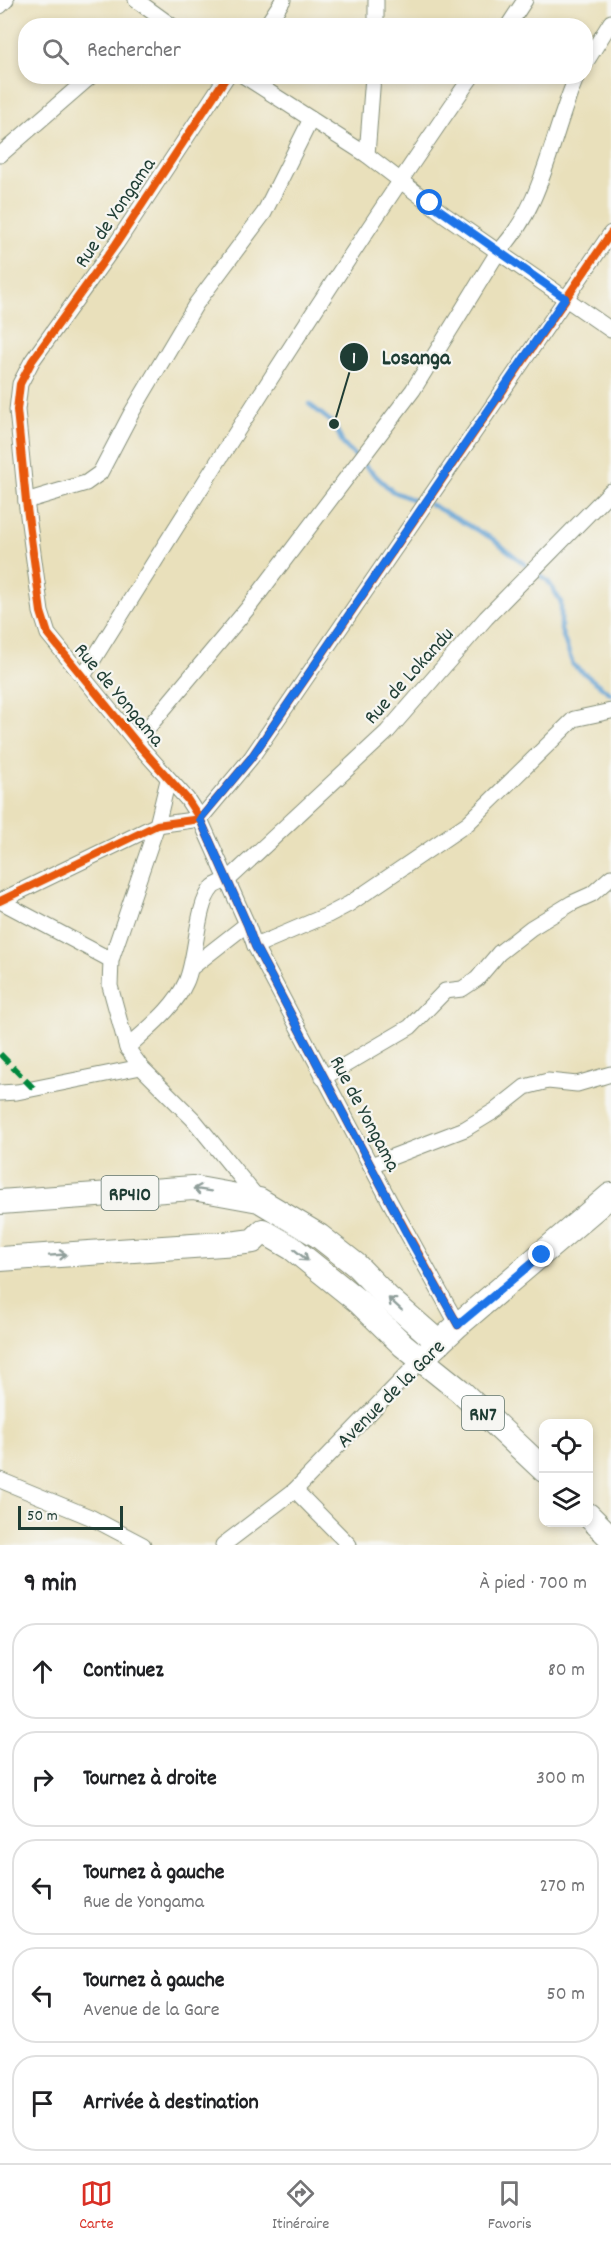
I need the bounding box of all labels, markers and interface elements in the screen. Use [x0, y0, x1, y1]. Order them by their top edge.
search box [18, 18, 593, 84]
icon: search [39, 35, 72, 68]
text: Rechercher [87, 36, 181, 67]
street label: Rue de Yongama [68, 152, 165, 275]
route start [416, 189, 442, 215]
callout: Losanga [339, 337, 462, 377]
text: Losanga [382, 344, 451, 375]
text: 1 [352, 347, 356, 372]
street label: Rue de Lokandu [358, 622, 462, 732]
street label: Rue de Yongama [65, 638, 171, 755]
street label: Rue de Yongama [320, 1051, 407, 1179]
road number: RP410 [102, 1176, 158, 1210]
one-way arrow [192, 1184, 212, 1195]
route end [528, 1241, 554, 1267]
one-way arrow [293, 1249, 309, 1262]
one-way arrow [48, 1250, 68, 1261]
one-way arrow [388, 1297, 403, 1311]
street label: Avenue de la Gare [331, 1334, 453, 1456]
road number: RN7 [462, 1396, 504, 1430]
map controls [539, 1419, 593, 1527]
button: locate [539, 1419, 593, 1473]
button: layers [539, 1473, 593, 1527]
scale bar [18, 1503, 123, 1530]
text: 50 m [27, 1505, 58, 1528]
text: 9 min [24, 1566, 77, 1603]
text: À pied · 700 m [480, 1570, 587, 1598]
icon: ahead [26, 1655, 59, 1688]
text: Continuez [83, 1656, 164, 1687]
text: 80 m [548, 1657, 585, 1685]
icon: right [26, 1763, 59, 1796]
text: Tournez à droite [83, 1764, 217, 1795]
text: 300 m [536, 1765, 585, 1793]
text: Tournez à gauche [83, 1858, 225, 1889]
icon: left [26, 1871, 59, 1904]
text: 270 m [539, 1873, 585, 1901]
text: Rue de Yongama [83, 1889, 204, 1917]
text: Tournez à gauche [83, 1966, 225, 1997]
icon: left [26, 1979, 59, 2012]
text: 50 m [547, 1981, 585, 2009]
text: Avenue de la Gare [83, 1997, 219, 2025]
icon: arrive [26, 2087, 59, 2120]
text: Arrivée à destination [83, 2088, 259, 2119]
tab: Carte [79, 2177, 114, 2236]
tab: Itinéraire [272, 2177, 329, 2236]
tab: Favoris [488, 2177, 532, 2236]

